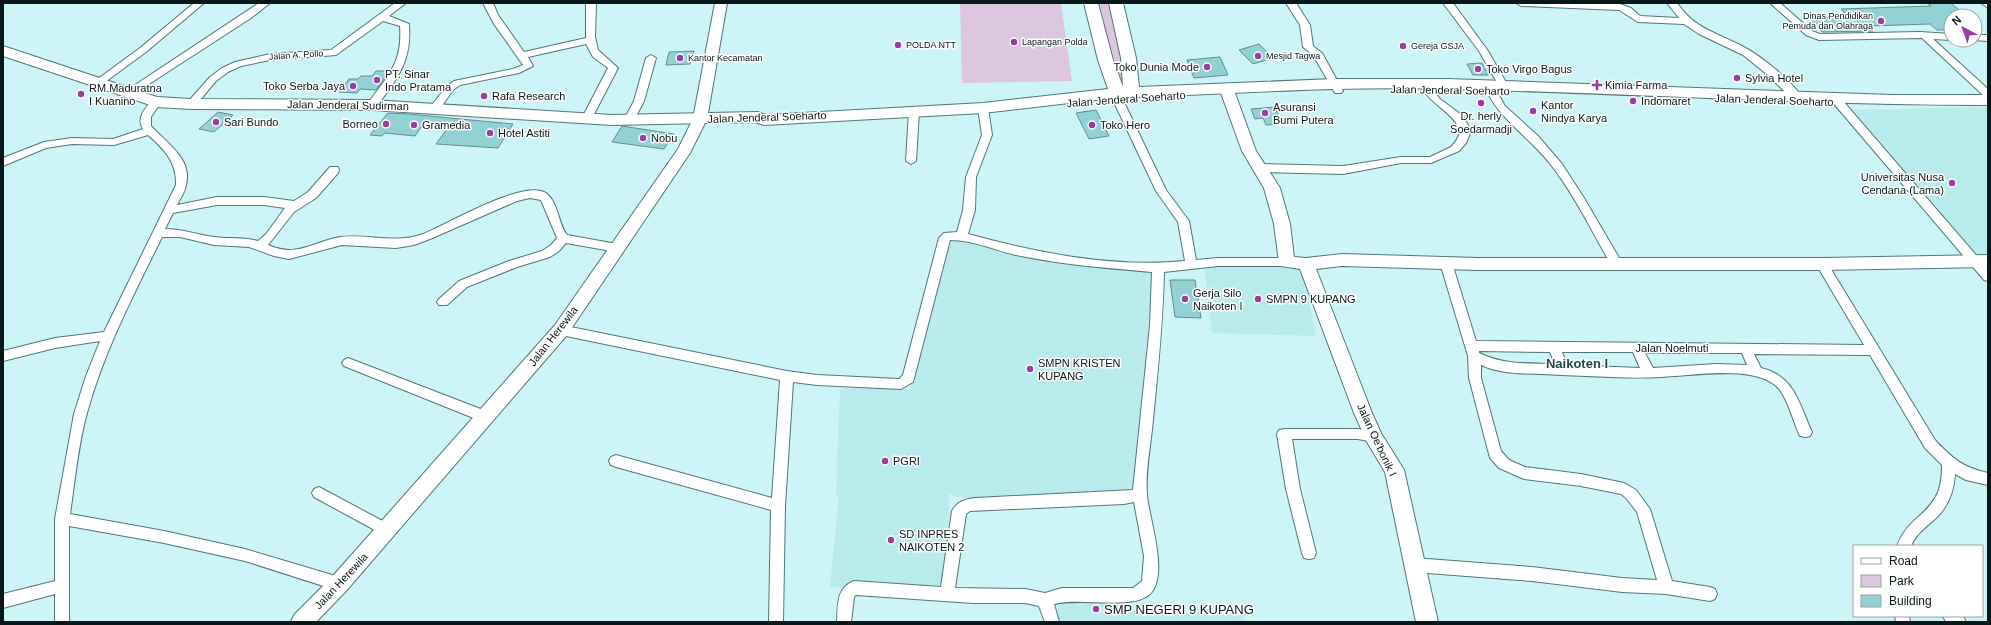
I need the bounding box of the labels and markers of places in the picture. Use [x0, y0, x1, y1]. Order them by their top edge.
place label: Dinas Pendidikan Pemuda dan Olahraga [1782, 11, 1873, 31]
marker: Dinas Pendidikan Pemuda dan Olahraga [1876, 16, 1886, 26]
marker: Lapangan Polda [1009, 37, 1019, 47]
place label: Lapangan Polda [1022, 37, 1088, 47]
marker: POLDA NTT [893, 40, 903, 50]
place label: POLDA NTT [906, 40, 957, 50]
marker: Gereja GSJA [1398, 41, 1408, 51]
place label: Gereja GSJA [1411, 41, 1464, 51]
marker: Mesjid Tagwa [1253, 51, 1263, 61]
place label: Mesjid Tagwa [1266, 51, 1320, 61]
marker: Kantor Kecamatan [675, 53, 685, 63]
place label: Kantor Kecamatan [688, 53, 763, 63]
place label: Toko Dunia Mode [1113, 61, 1199, 73]
marker: Toko Dunia Mode [1202, 62, 1212, 72]
place label: Toko Virgo Bagus [1486, 63, 1573, 75]
marker: Toko Virgo Bagus [1473, 64, 1483, 74]
place label: PT. Sinar Indo Pratama [385, 68, 452, 93]
place label: Sylvia Hotel [1745, 72, 1803, 84]
marker: Sylvia Hotel [1732, 73, 1742, 83]
marker: PT. Sinar Indo Pratama [372, 75, 382, 85]
place label: Kimia Farma [1605, 79, 1668, 91]
place label: Toko Serba Jaya [263, 80, 346, 92]
marker: Kimia Farma [1592, 80, 1602, 90]
marker: Toko Serba Jaya [348, 81, 358, 91]
place label: RM Maduratna I Kuanino [89, 82, 163, 107]
marker: RM Maduratna I Kuanino [76, 89, 86, 99]
place label: Rafa Research [492, 90, 565, 102]
marker: Rafa Research [479, 91, 489, 101]
place label: Indomaret [1641, 95, 1691, 107]
marker: Indomaret [1628, 96, 1638, 106]
marker: Dr. herly Soedarmadji [1476, 98, 1486, 108]
place label: Kantor Nindya Karya [1541, 99, 1608, 124]
place label: Asuransi Bumi Putera [1273, 101, 1334, 126]
marker: Kantor Nindya Karya [1528, 106, 1538, 116]
marker: Asuransi Bumi Putera [1260, 108, 1270, 118]
place label: Dr. herly Soedarmadji [1450, 110, 1512, 135]
place label: Sari Bundo [224, 116, 278, 128]
marker: Sari Bundo [211, 117, 221, 127]
place label: Borneo [343, 118, 378, 130]
marker: Borneo [381, 119, 391, 129]
place label: Gramedia [422, 119, 471, 131]
place label: Toko Hero [1100, 119, 1150, 131]
marker: Gramedia [409, 120, 419, 130]
marker: Toko Hero [1087, 120, 1097, 130]
place label: Hotel Astiti [498, 127, 550, 139]
marker: Hotel Astiti [485, 128, 495, 138]
place label: Nobu [651, 132, 677, 144]
marker: Nobu [638, 133, 648, 143]
place label: Universitas Nusa Cendana (Lama) [1861, 171, 1945, 196]
marker: Universitas Nusa Cendana (Lama) [1947, 178, 1957, 188]
place label: Gerja Silo Naikoten I [1193, 287, 1243, 312]
place label: SMPN 9 KUPANG [1266, 293, 1356, 305]
marker: Gerja Silo Naikoten I [1180, 294, 1190, 304]
marker: SMPN 9 KUPANG [1253, 294, 1263, 304]
place label: SMPN KRISTEN KUPANG [1038, 357, 1121, 382]
marker: SMPN KRISTEN KUPANG [1025, 364, 1035, 374]
place label: PGRI [893, 455, 920, 467]
marker: PGRI [880, 456, 890, 466]
place label: SD INPRES NAIKOTEN 2 [899, 528, 964, 553]
marker: SD INPRES NAIKOTEN 2 [886, 535, 896, 545]
place label: SMP NEGERI 9 KUPANG [1104, 602, 1254, 617]
marker: SMP NEGERI 9 KUPANG [1091, 604, 1101, 614]

